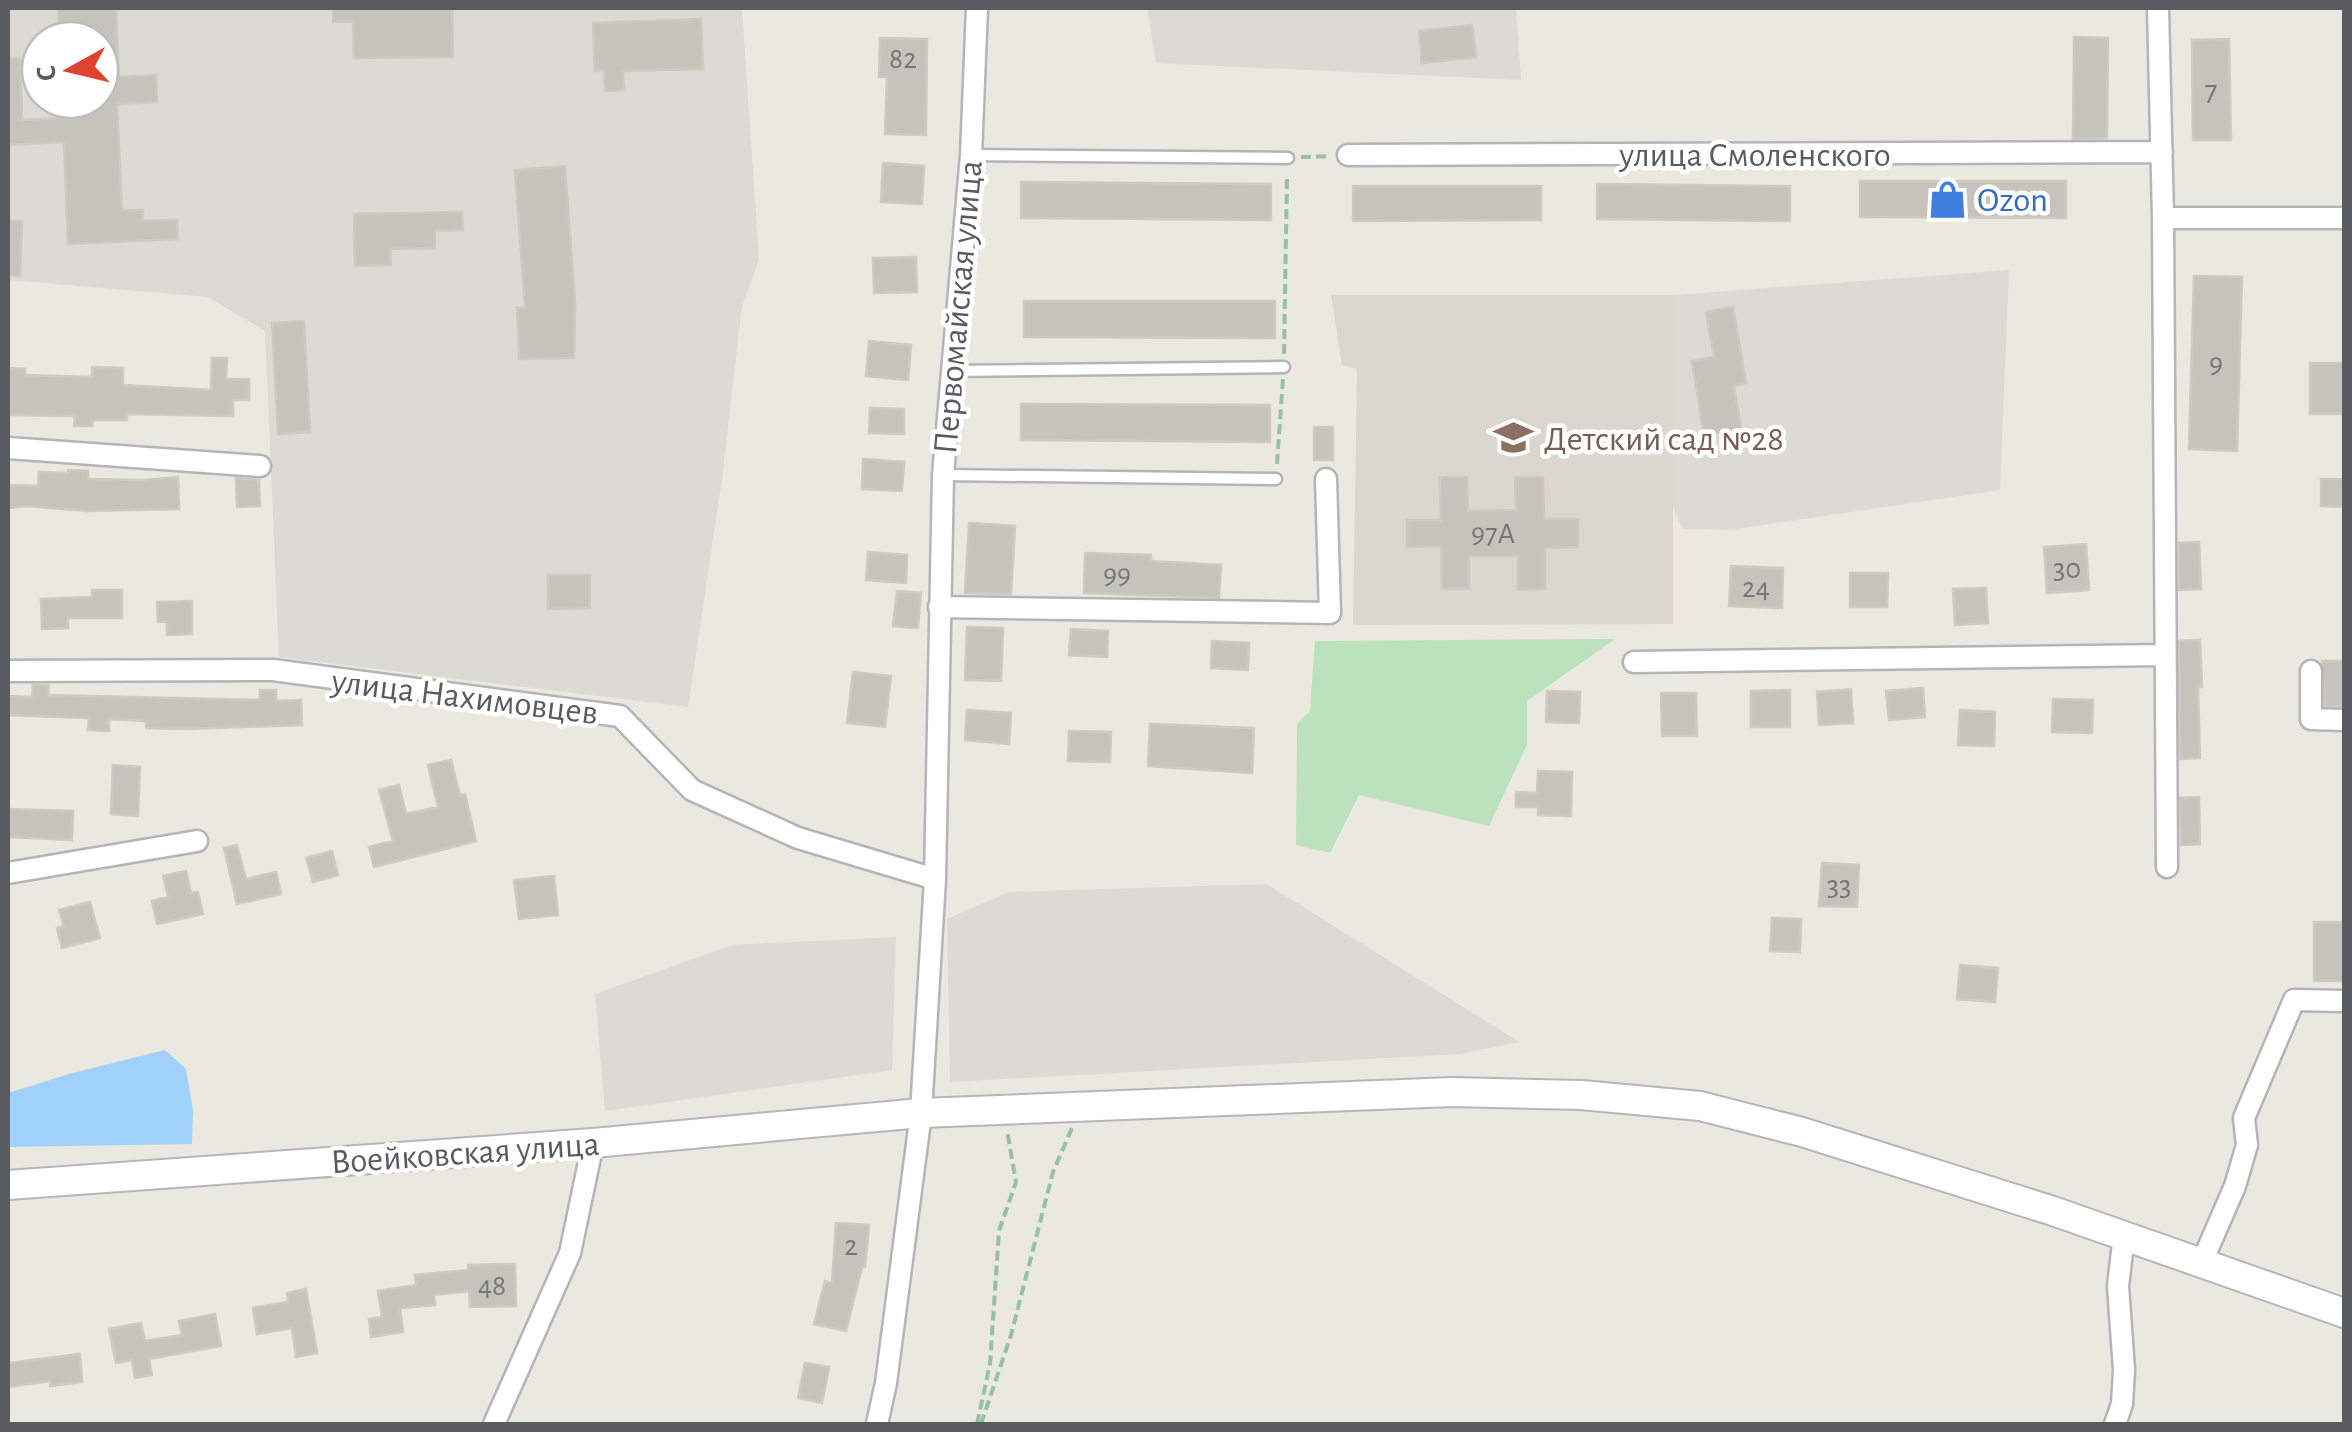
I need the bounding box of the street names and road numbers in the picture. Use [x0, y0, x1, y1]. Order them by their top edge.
street label: улица Смоленского [1618, 138, 1891, 173]
street label: Первомайская улица [928, 159, 989, 455]
street label: улица Нахимовцев [329, 664, 600, 731]
street label: Воейковская улица [330, 1127, 601, 1180]

